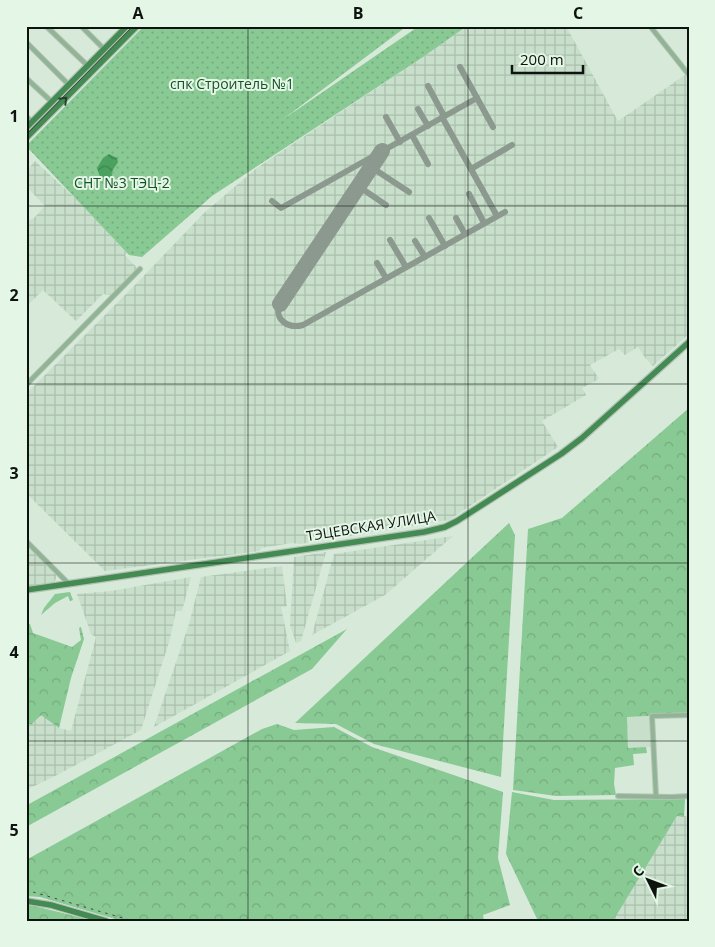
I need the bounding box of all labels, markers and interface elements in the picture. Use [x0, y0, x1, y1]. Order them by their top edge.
text: A [132, 2, 144, 24]
text: B [353, 2, 363, 24]
text: C [573, 2, 583, 24]
scale bar [512, 42, 584, 74]
text: 200 m [520, 49, 564, 69]
park label: спк Строитель №1 [170, 74, 294, 93]
one-way arrow [58, 97, 67, 106]
text: 1 [9, 105, 19, 127]
park label: СНТ №3 ТЭЦ-2 [74, 173, 170, 192]
text: 2 [9, 284, 19, 306]
text: 3 [9, 462, 19, 484]
street label: ТЭЦЕВСКАЯ УЛИЦА [305, 506, 437, 545]
text: 4 [9, 641, 19, 663]
text: 5 [9, 819, 19, 841]
north arrow [622, 854, 672, 904]
text: С [628, 861, 648, 881]

